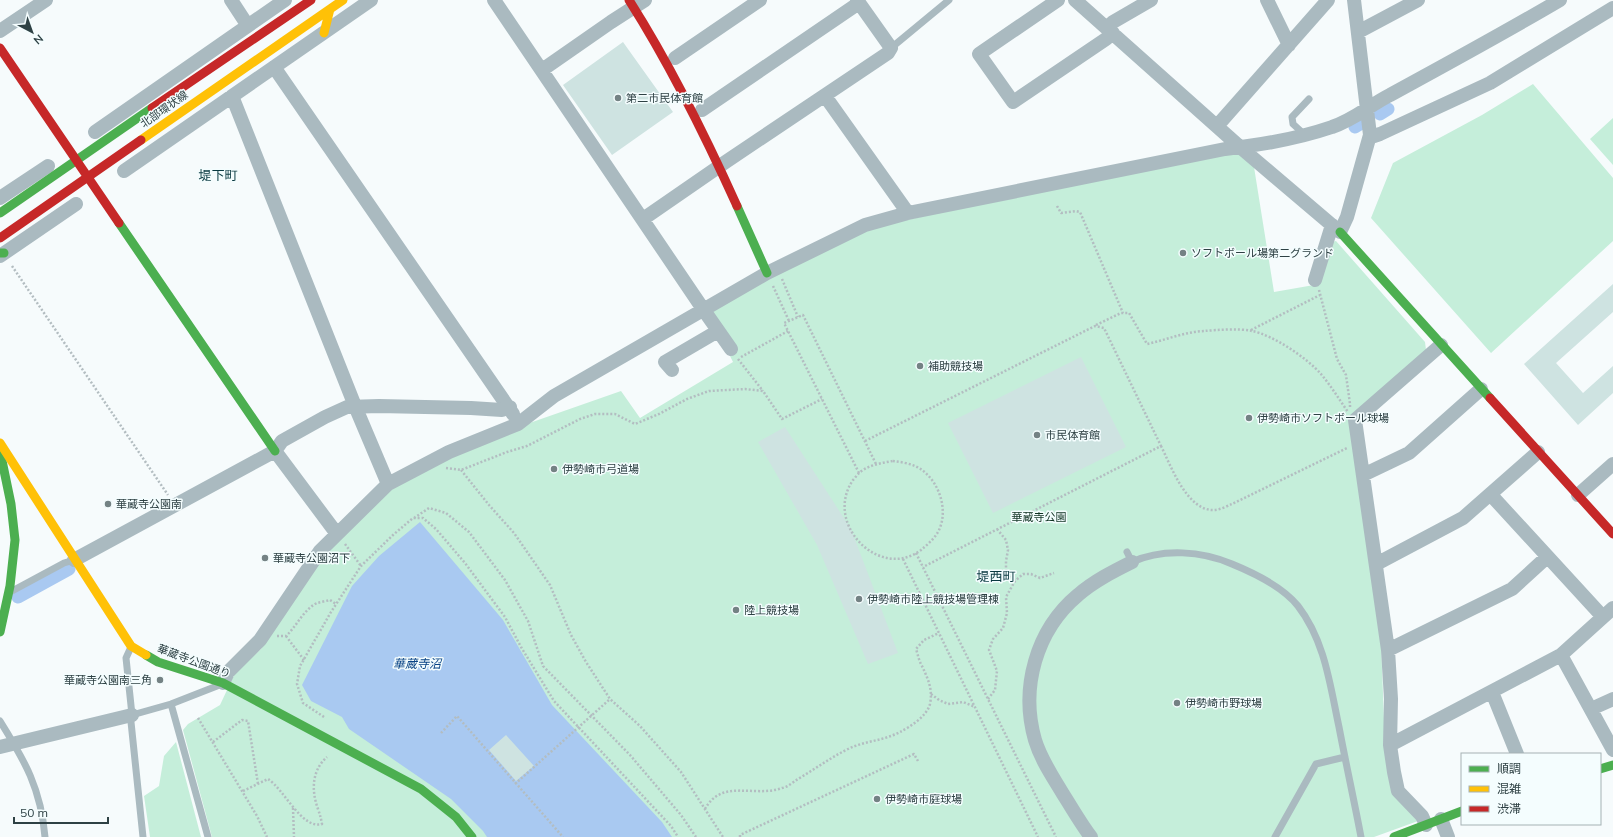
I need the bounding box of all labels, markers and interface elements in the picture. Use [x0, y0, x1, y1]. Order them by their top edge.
north arrow [12, 12, 52, 52]
text: N [31, 32, 46, 48]
street label: 北部環状線 [137, 87, 191, 131]
place label: 第二市民体育館 [626, 91, 703, 105]
marker: 第二市民体育館 [613, 93, 623, 103]
district label: 堤下町 [198, 167, 238, 183]
place label: ソフトボール場第二グランド [1191, 246, 1334, 260]
marker: ソフトボール場第二グランド [1178, 248, 1188, 258]
place label: 補助競技場 [928, 359, 983, 373]
marker: 補助競技場 [915, 361, 925, 371]
place label: 伊勢崎市ソフトボール球場 [1257, 411, 1389, 425]
marker: 伊勢崎市ソフトボール球場 [1244, 413, 1254, 423]
place label: 市民体育館 [1045, 428, 1100, 442]
marker: 市民体育館 [1032, 430, 1042, 440]
place label: 伊勢崎市弓道場 [562, 462, 639, 476]
marker: 伊勢崎市弓道場 [549, 464, 559, 474]
place label: 華蔵寺公園南 [116, 497, 182, 511]
marker: 華蔵寺公園南 [103, 499, 113, 509]
park label: 華蔵寺公園 [1012, 510, 1067, 524]
place label: 華蔵寺公園沼下 [273, 551, 350, 565]
marker: 華蔵寺公園沼下 [260, 553, 270, 563]
district label: 堤西町 [976, 568, 1016, 584]
place label: 伊勢崎市陸上競技場管理棟 [867, 592, 999, 606]
marker: 伊勢崎市陸上競技場管理棟 [854, 594, 864, 604]
place label: 陸上競技場 [744, 603, 799, 617]
marker: 陸上競技場 [731, 605, 741, 615]
street label: 華蔵寺公園通り [155, 641, 233, 681]
water label: 華蔵寺沼 [393, 656, 443, 671]
place label: 華蔵寺公園南三角 [64, 673, 152, 687]
marker: 華蔵寺公園南三角 [155, 675, 165, 685]
place label: 伊勢崎市野球場 [1185, 696, 1262, 710]
marker: 伊勢崎市野球場 [1172, 698, 1182, 708]
legend [1461, 753, 1601, 825]
text: 順調 [1497, 761, 1521, 776]
text: 混雑 [1497, 781, 1521, 796]
place label: 伊勢崎市庭球場 [885, 792, 962, 806]
marker: 伊勢崎市庭球場 [872, 794, 882, 804]
scale bar [14, 799, 108, 825]
text: 渋滞 [1497, 801, 1521, 816]
text: 50 m [20, 805, 48, 820]

